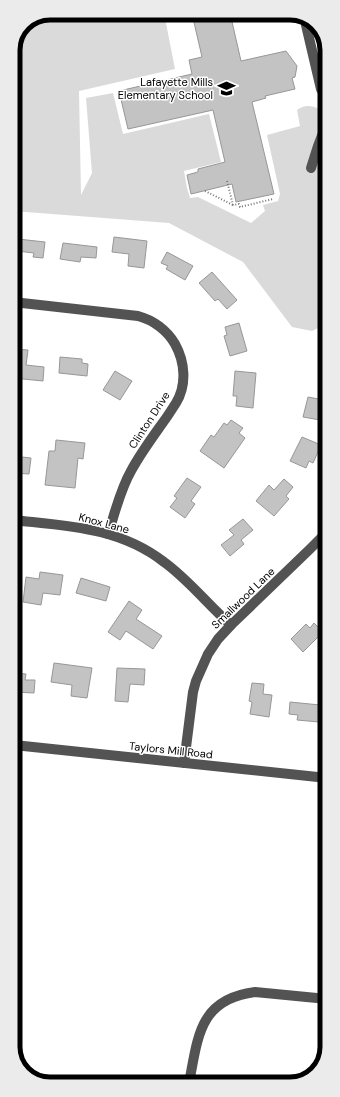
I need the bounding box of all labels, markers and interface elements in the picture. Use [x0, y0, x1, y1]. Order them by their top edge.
place label: Lafayette Mills Elementary School [118, 75, 213, 102]
school or university icon: Lafayette Mills Elementary School [216, 78, 236, 98]
street label: Clinton Drive [125, 389, 173, 451]
street label: Knox Lane [77, 510, 131, 536]
street label: Smallwood Lane [208, 564, 278, 632]
street label: Taylors Mill Road [128, 739, 214, 761]

